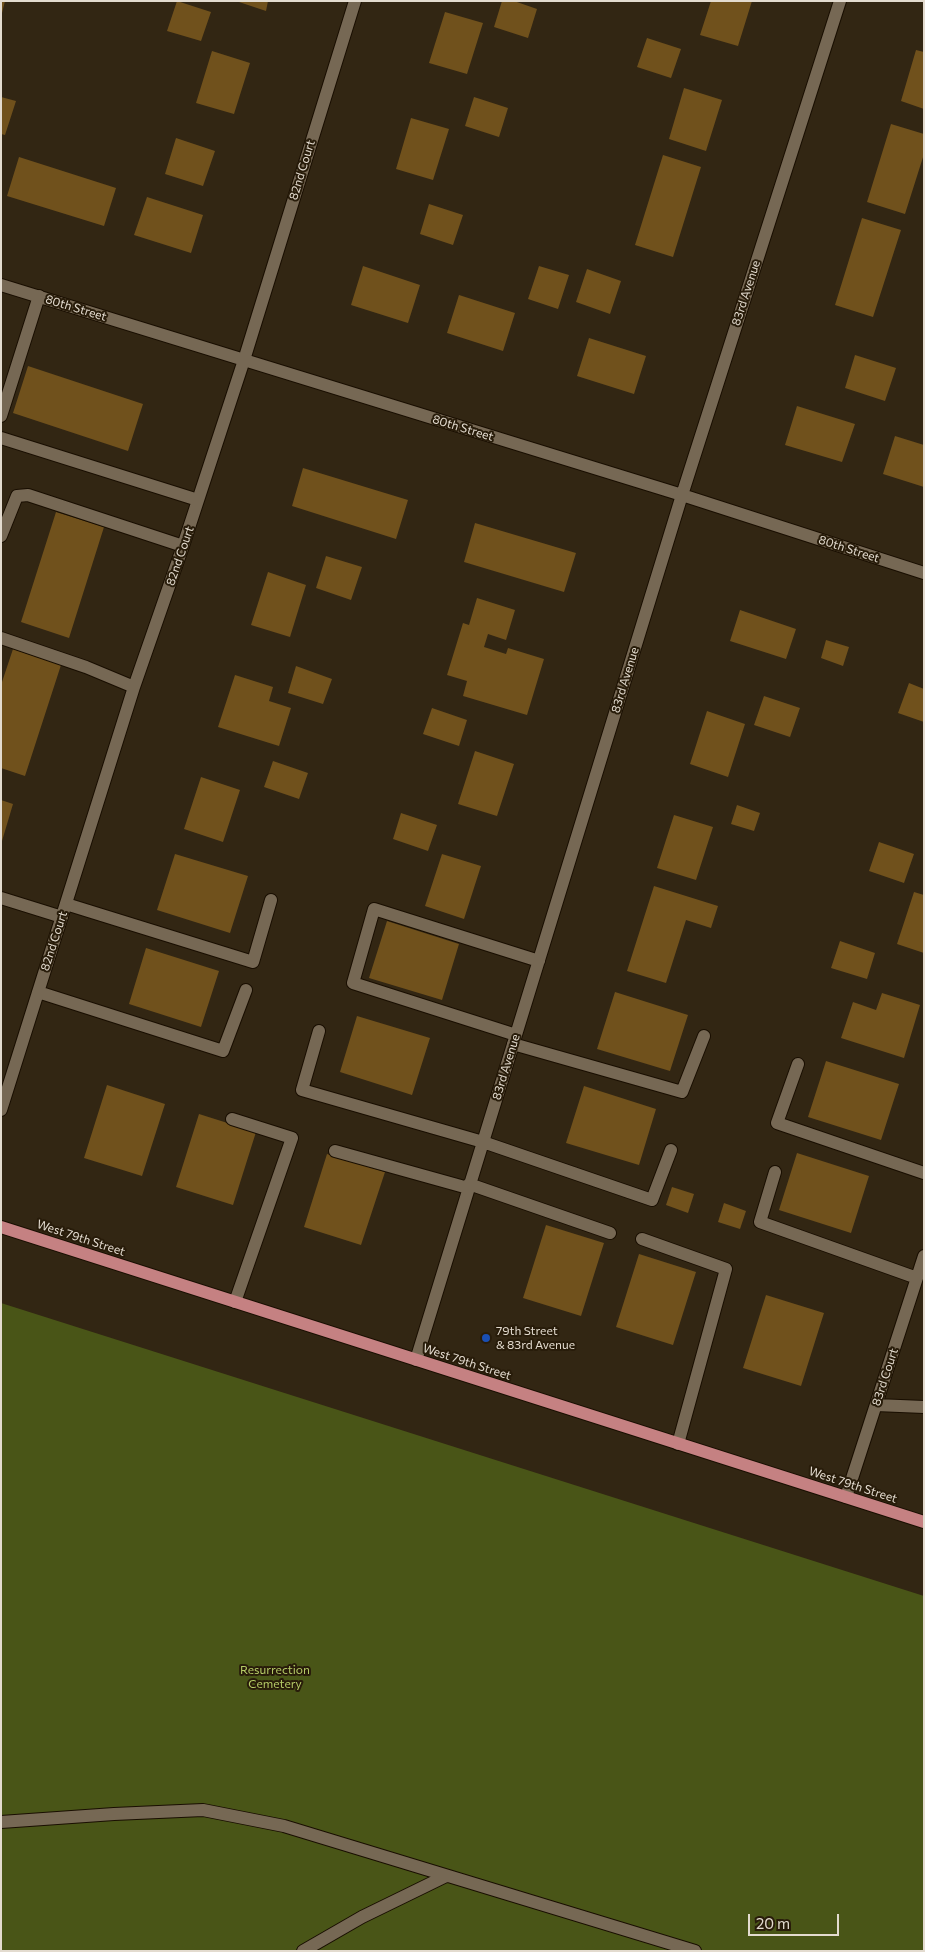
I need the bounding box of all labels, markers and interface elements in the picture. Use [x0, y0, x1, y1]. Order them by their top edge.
street label: 82nd Court [286, 138, 318, 202]
street label: 83rd Avenue [729, 258, 763, 328]
street label: 80th Street [44, 292, 108, 324]
street label: 80th Street [431, 412, 495, 444]
street label: 82nd Court [163, 524, 197, 588]
street label: 80th Street [817, 532, 881, 566]
street label: 83rd Avenue [608, 645, 642, 715]
street label: 82nd Court [38, 909, 70, 973]
street label: 83rd Avenue [489, 1032, 523, 1102]
street label: West 79th Street [35, 1217, 127, 1259]
place label: 79th Street & 83rd Avenue [496, 1324, 575, 1352]
marker: 79th Street & 83rd Avenue [480, 1332, 492, 1344]
street label: West 79th Street [421, 1341, 513, 1383]
street label: 83rd Court [869, 1346, 901, 1408]
street label: West 79th Street [807, 1464, 899, 1506]
park label: Resurrection Cemetery [240, 1663, 310, 1691]
scale bar [750, 1904, 841, 1936]
text: 20 m [756, 1914, 790, 1932]

